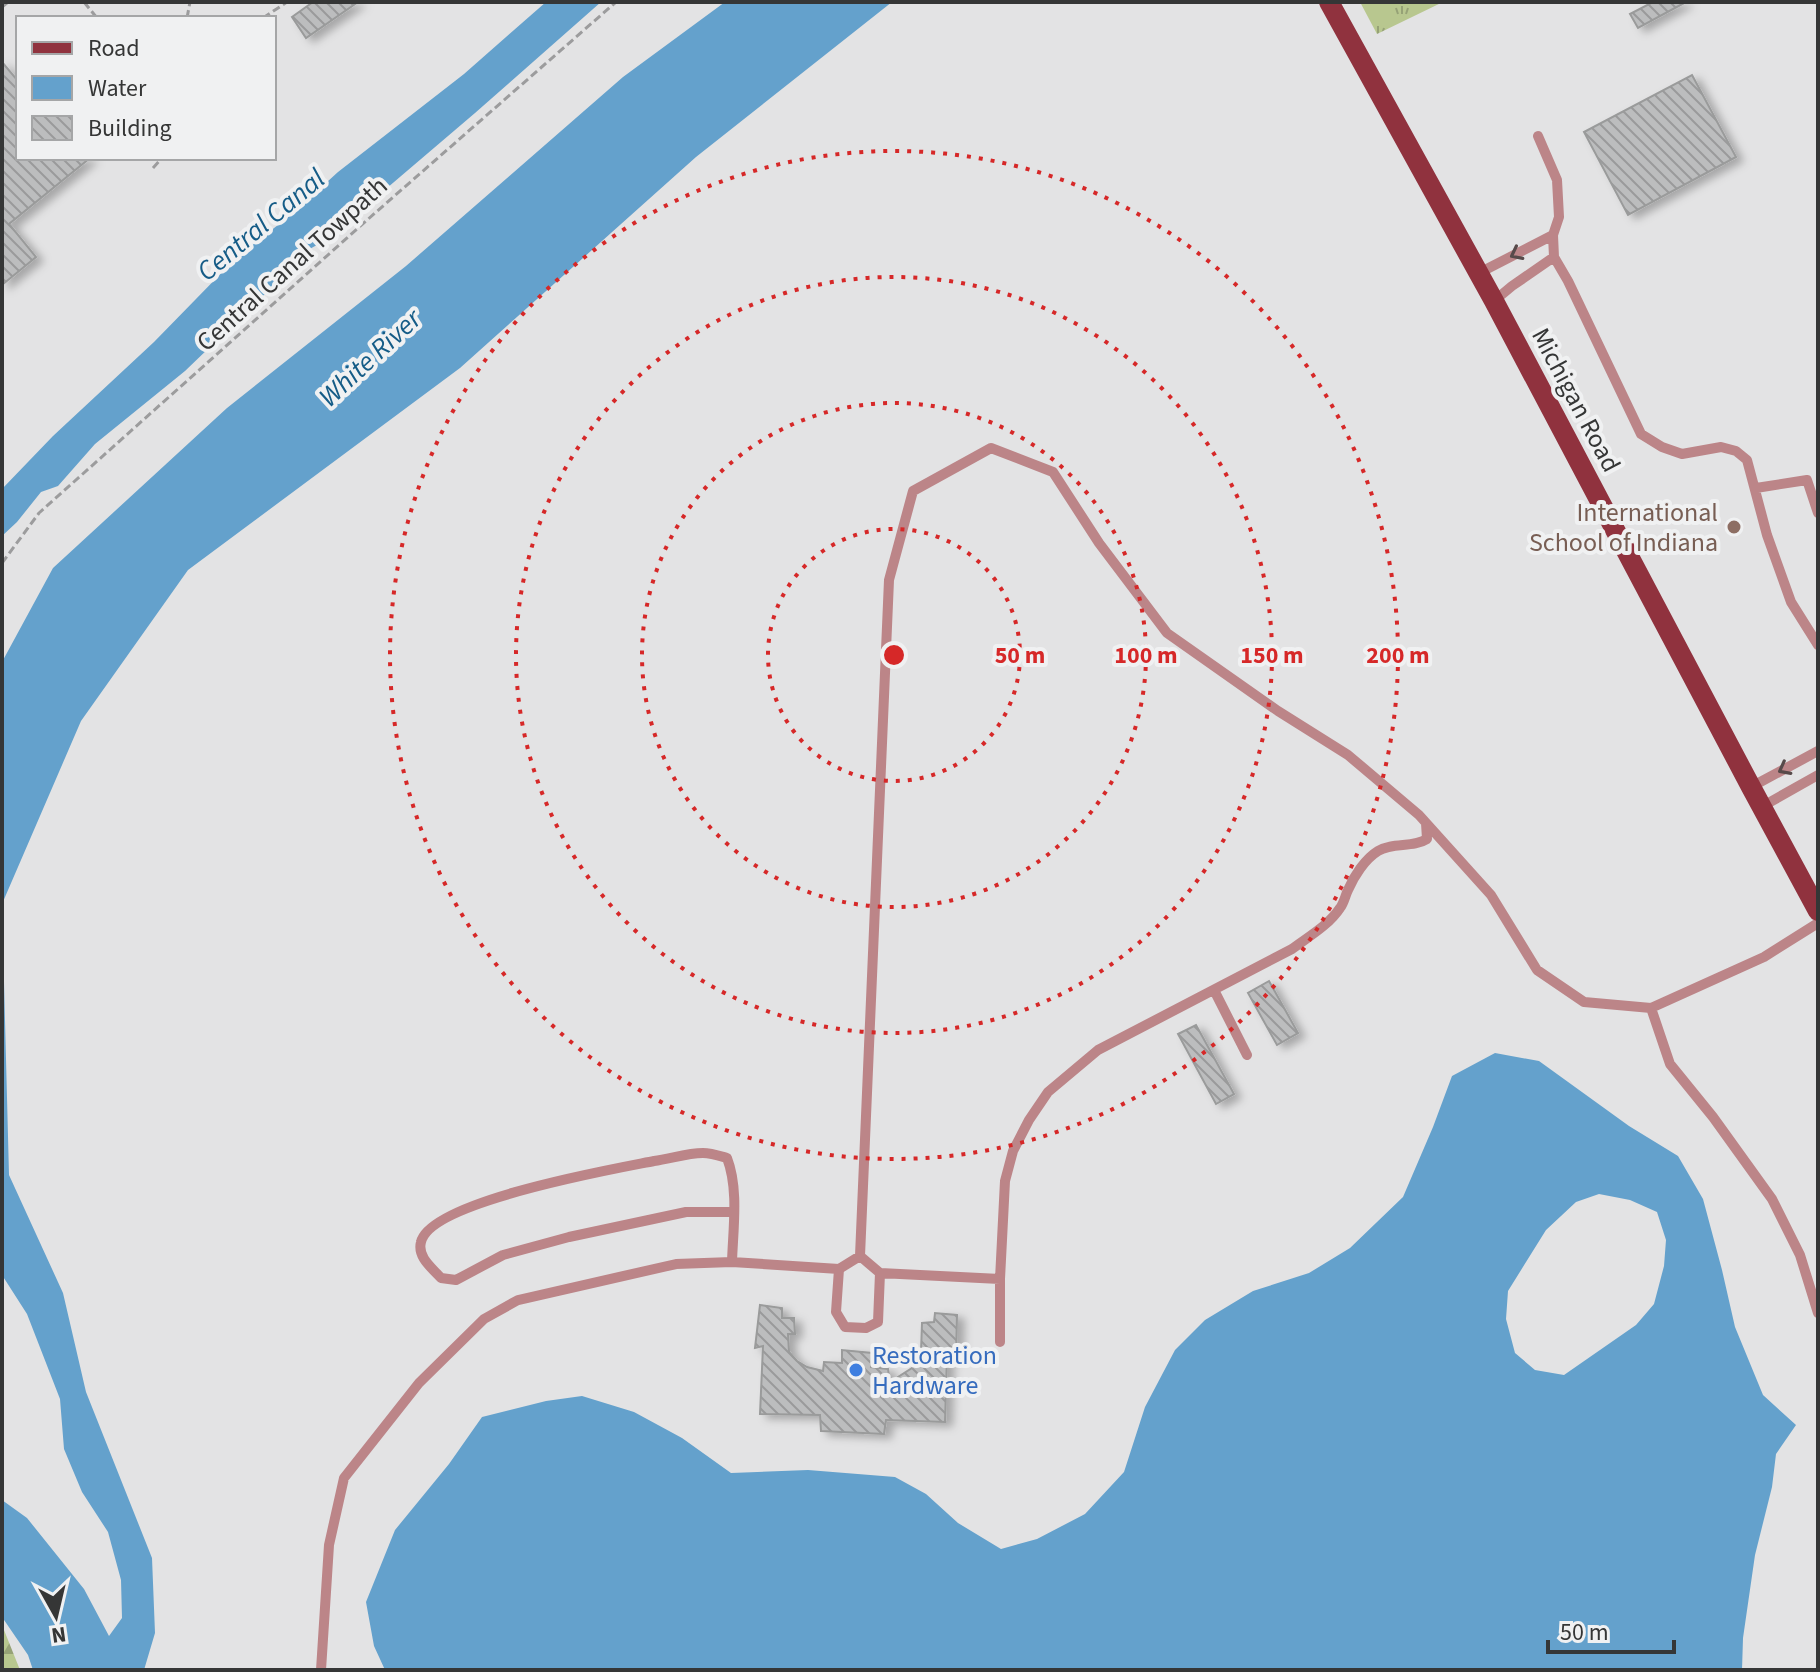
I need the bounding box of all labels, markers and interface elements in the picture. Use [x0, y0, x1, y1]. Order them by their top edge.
legend [16, 16, 276, 160]
text: Road [88, 31, 140, 66]
text: Water [88, 71, 147, 106]
text: Building [88, 111, 172, 146]
water label: Central Canal [188, 159, 334, 291]
street label: Central Canal Towpath [188, 168, 396, 360]
one-way arrow [1509, 245, 1524, 260]
water label: White River [310, 299, 431, 416]
street label: Michigan Road [1522, 321, 1630, 479]
place label: International School of Indiana [1529, 494, 1718, 561]
marker: International School of Indiana [1725, 518, 1743, 536]
text: 50 m [995, 638, 1045, 673]
text: 100 m [1114, 638, 1178, 673]
text: 150 m [1240, 638, 1304, 673]
text: 200 m [1366, 638, 1430, 673]
centre of rings [880, 641, 908, 669]
one-way arrow [1778, 760, 1793, 775]
place label: Restoration Hardware [872, 1337, 997, 1404]
marker: Restoration Hardware [847, 1361, 865, 1379]
north arrow [16, 1576, 96, 1656]
scale bar [1548, 1604, 1674, 1654]
text: 50 m [1560, 1615, 1609, 1650]
text: N [49, 1618, 68, 1652]

